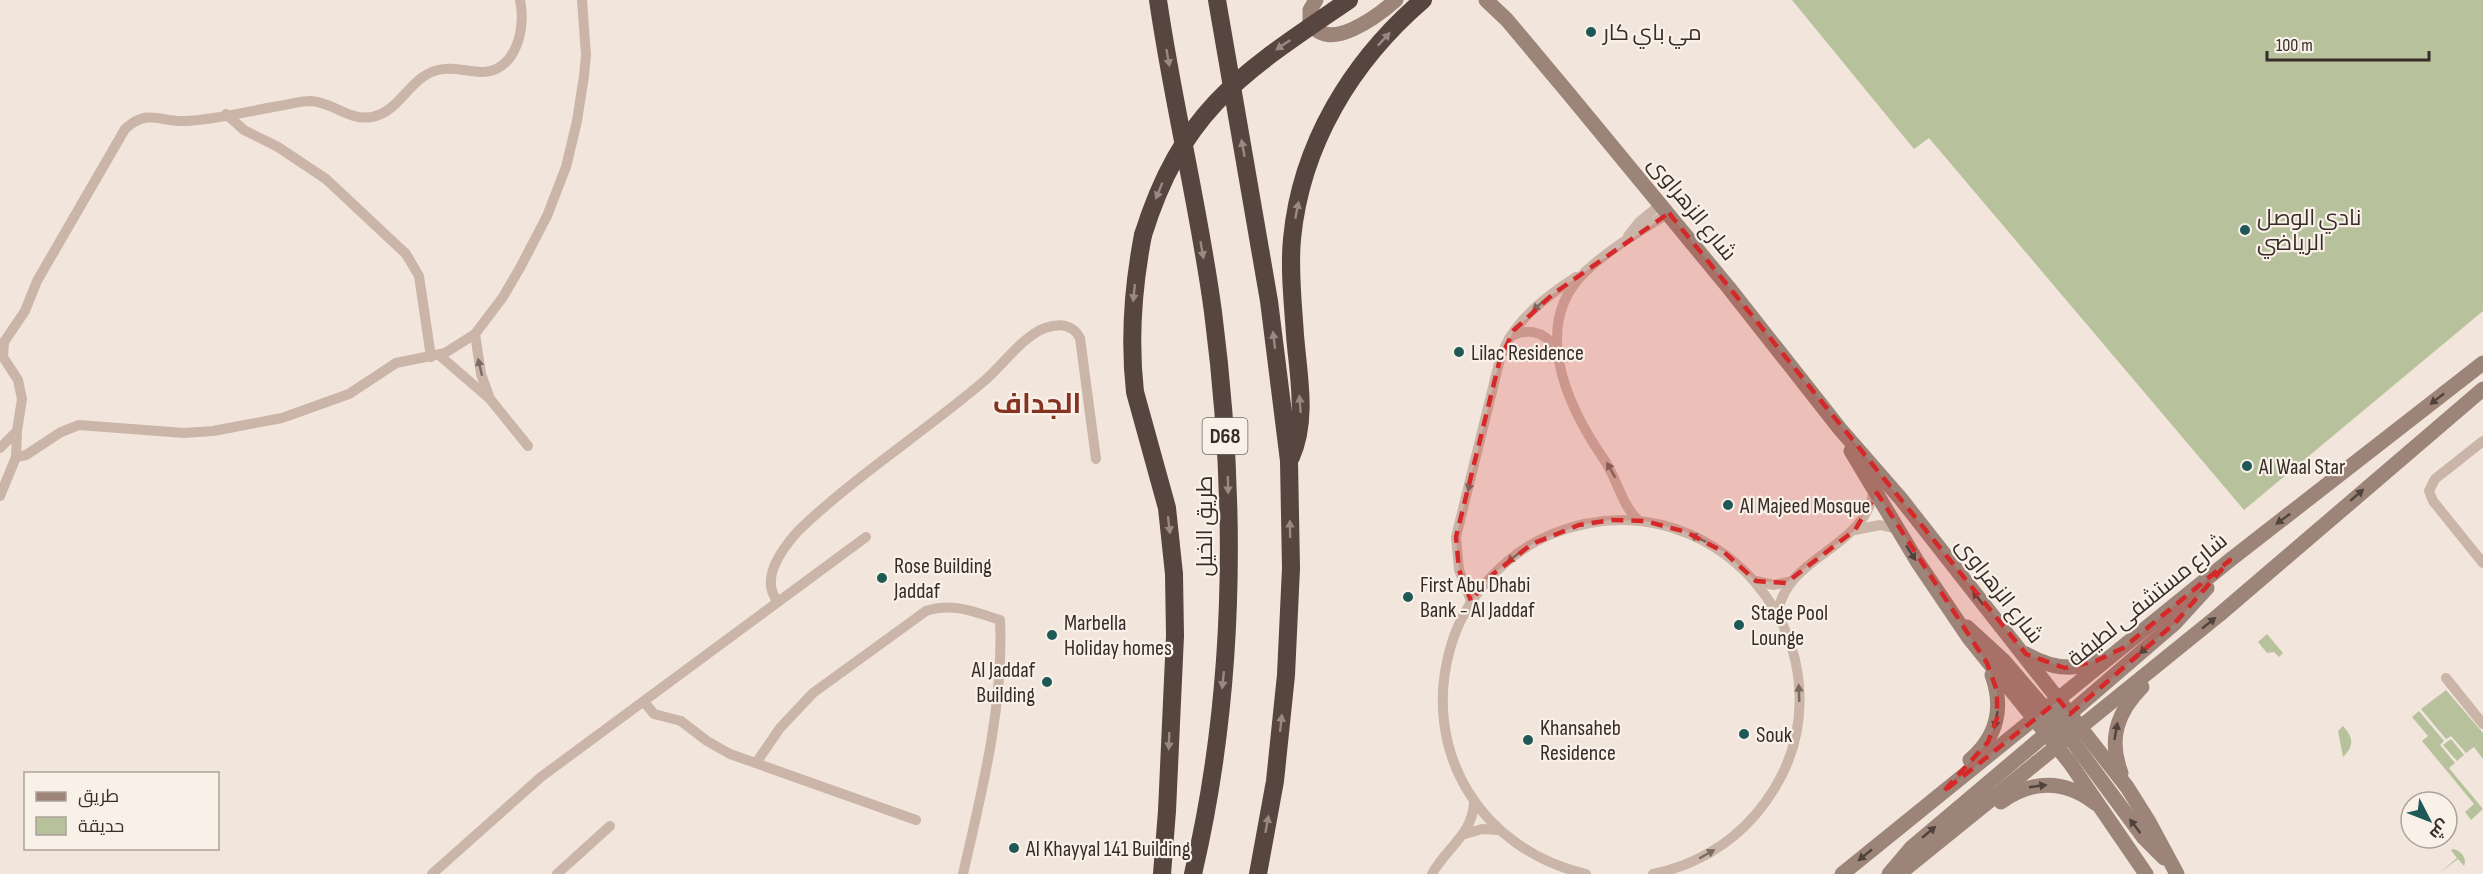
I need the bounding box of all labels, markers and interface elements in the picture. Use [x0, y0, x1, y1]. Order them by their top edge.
place label: مي باي كار [1601, 20, 1702, 49]
scale bar [2267, 24, 2429, 62]
marker: مي باي كار [1584, 25, 1598, 39]
one-way arrow [1377, 32, 1390, 47]
text: 100 m [2276, 35, 2313, 56]
one-way arrow [1275, 39, 1291, 50]
one-way arrow [1163, 48, 1172, 67]
one-way arrow [1238, 138, 1247, 157]
street label: شارع الزهراوى [1642, 151, 1742, 267]
one-way arrow [1154, 182, 1164, 200]
one-way arrow [1293, 200, 1302, 219]
place label: نادي الوصل الرياضي [2257, 205, 2361, 259]
marker: نادي الوصل الرياضي [2238, 223, 2252, 237]
one-way arrow [1198, 240, 1207, 259]
one-way arrow [1129, 283, 1139, 302]
one-way arrow [1532, 298, 1547, 311]
one-way arrow [1269, 331, 1279, 350]
place label: Lilac Residence [1471, 340, 1584, 367]
marker: Lilac Residence [1452, 345, 1466, 359]
one-way arrow [474, 358, 484, 376]
district label: الجداف [993, 388, 1081, 421]
one-way arrow [2429, 393, 2445, 406]
one-way arrow [1295, 395, 1305, 414]
road number: D68 [1202, 418, 1248, 454]
place label: Al Waal Star [2258, 454, 2345, 481]
marker: Al Waal Star [2240, 459, 2254, 473]
one-way arrow [1606, 461, 1616, 478]
one-way arrow [1465, 473, 1475, 492]
one-way arrow [1223, 475, 1233, 494]
street label: طريق الخيل [1192, 476, 1219, 576]
one-way arrow [2349, 489, 2364, 502]
place label: Al Majeed Mosque [1739, 493, 1870, 520]
marker: Al Majeed Mosque [1721, 498, 1735, 512]
one-way arrow [2276, 513, 2292, 525]
one-way arrow [1165, 516, 1174, 535]
one-way arrow [1285, 519, 1295, 538]
street label: شارع مستشفى لطيفة [2063, 528, 2233, 673]
one-way arrow [1689, 533, 1706, 542]
street label: شارع الزهراوى [1949, 533, 2048, 649]
one-way arrow [1906, 545, 1917, 561]
one-way arrow [1506, 550, 1521, 562]
place label: Rose Building Jaddaf [893, 553, 992, 605]
marker: Rose Building Jaddaf [875, 571, 889, 585]
place label: First Abu Dhabi Bank - Al Jaddaf [1420, 572, 1535, 624]
marker: First Abu Dhabi Bank - Al Jaddaf [1401, 590, 1415, 604]
one-way arrow [1972, 591, 1984, 607]
place label: Stage Pool Lounge [1751, 600, 1828, 652]
place label: Marbella Holiday homes [1064, 610, 1172, 662]
one-way arrow [2202, 617, 2217, 630]
marker: Stage Pool Lounge [1732, 618, 1746, 632]
marker: Marbella Holiday homes [1045, 628, 1059, 642]
one-way arrow [2139, 641, 2154, 654]
place label: Al Jaddaf Building [971, 657, 1036, 709]
one-way arrow [1218, 670, 1228, 689]
marker: Al Jaddaf Building [1040, 675, 1054, 689]
one-way arrow [1794, 683, 1803, 702]
one-way arrow [1991, 711, 2000, 730]
one-way arrow [1276, 714, 1286, 733]
place label: Khansaheb Residence [1540, 715, 1621, 767]
place label: Souk [1756, 722, 1793, 749]
one-way arrow [2112, 722, 2121, 741]
marker: Souk [1737, 727, 1751, 741]
one-way arrow [1164, 731, 1174, 750]
marker: Khansaheb Residence [1521, 733, 1535, 747]
legend [24, 772, 219, 850]
one-way arrow [2028, 781, 2047, 790]
text: طريق [78, 786, 119, 808]
north arrow [2399, 790, 2459, 850]
one-way arrow [1263, 815, 1272, 834]
text: ش [2425, 815, 2453, 843]
text: حديقة [78, 816, 124, 837]
one-way arrow [2129, 818, 2141, 833]
one-way arrow [1921, 826, 1936, 839]
place label: Al Khayyal 141 Building [1025, 836, 1191, 863]
marker: Al Khayyal 141 Building [1007, 841, 1021, 855]
one-way arrow [1699, 849, 1716, 859]
one-way arrow [1857, 849, 1873, 862]

